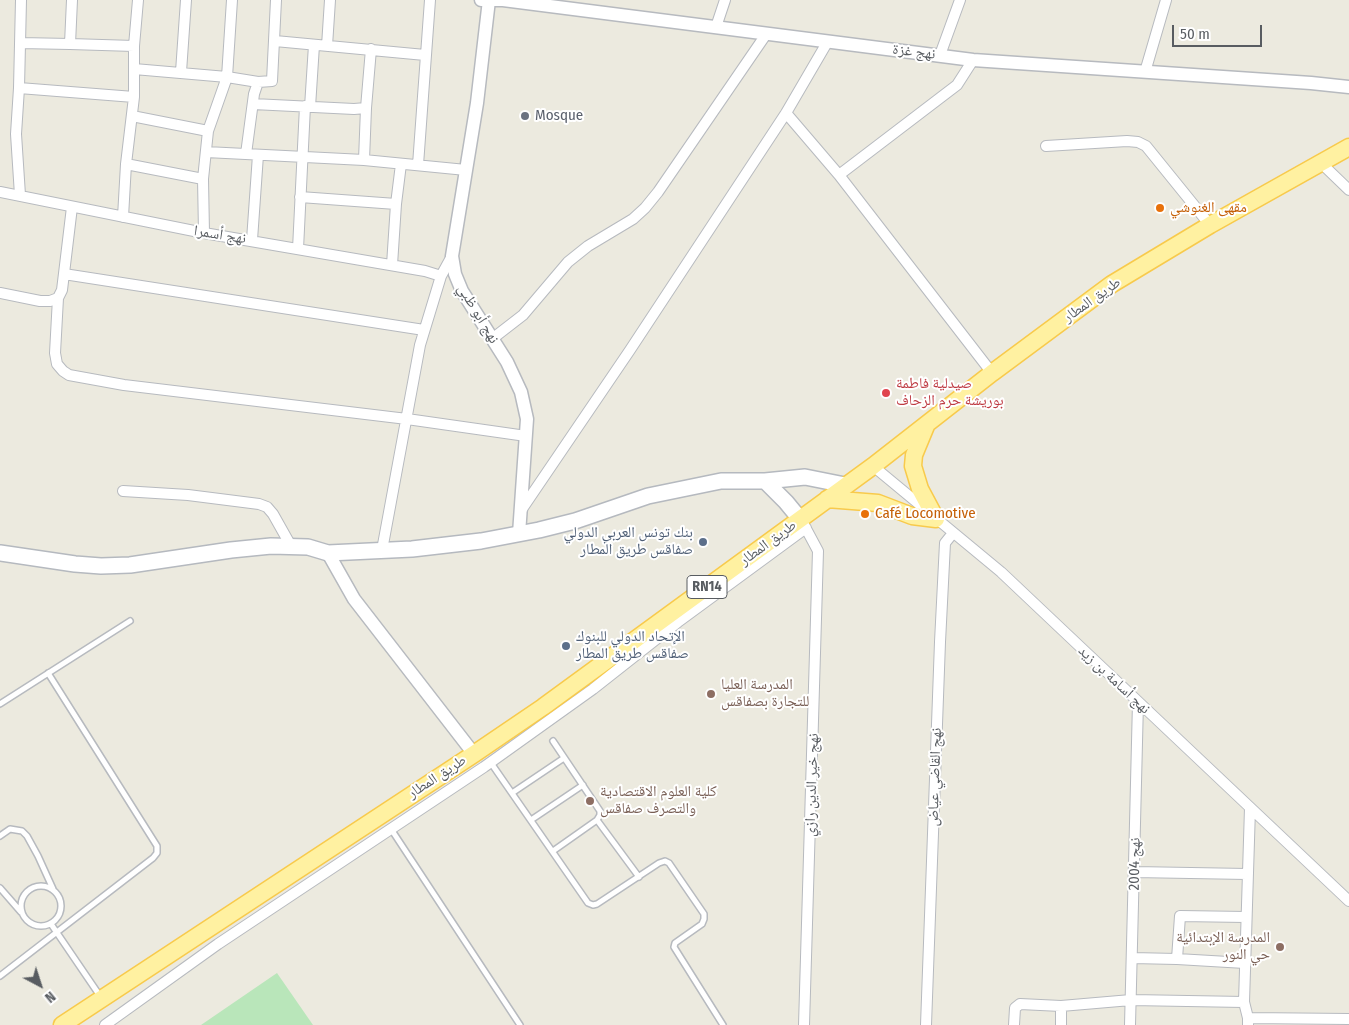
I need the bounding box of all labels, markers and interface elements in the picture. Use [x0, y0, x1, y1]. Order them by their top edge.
scale bar [1174, 15, 1264, 47]
text: 50 m [1180, 25, 1210, 43]
street label: نهج غزة [892, 40, 936, 64]
place label: Mosque [535, 107, 583, 125]
marker: Mosque [519, 110, 531, 122]
place label: مقهى الغنوشي [1170, 199, 1247, 217]
marker: مقهى الغنوشي [1154, 202, 1166, 214]
street label: نهج أسمرا [193, 222, 247, 248]
street label: طريق المطار [1060, 274, 1124, 326]
street label: نهج أبو ظبي [453, 281, 503, 347]
place label: صيدلية فاطمة بوريشة حرم الزحاف [896, 375, 1004, 410]
marker: صيدلية فاطمة بوريشة حرم الزحاف [880, 387, 892, 399]
place label: Café Locomotive [875, 505, 976, 523]
marker: Café Locomotive [859, 508, 871, 520]
street label: طريق المطار [736, 516, 800, 570]
place label: بنك تونس العربي الدولي صفاقس طريق المطار [564, 524, 693, 559]
marker: بنك تونس العربي الدولي صفاقس طريق المطار [697, 536, 709, 548]
road number: RN14 [687, 576, 727, 598]
place label: الإتحاد الدولي للبنوك صفاقس طريق المطار [576, 628, 689, 663]
marker: الإتحاد الدولي للبنوك صفاقس طريق المطار [560, 640, 572, 652]
street label: نهج أسامة بن زيد [1074, 642, 1154, 718]
place label: المدرسة العليا للتجارة بصفاقس [721, 676, 809, 711]
marker: المدرسة العليا للتجارة بصفاقس [705, 688, 717, 700]
street label: نهج القاضي عياض [924, 727, 946, 827]
street label: نهج خير الدين رازي [801, 733, 823, 837]
street label: طريق المطار [404, 751, 470, 803]
place label: كلية العلوم الاقتصادية والتصرف صفاقس [600, 783, 717, 818]
marker: كلية العلوم الاقتصادية والتصرف صفاقس [584, 795, 596, 807]
street label: نهج 2004 [1126, 837, 1144, 891]
place label: المدرسة الإبتدائية حي النور [1176, 929, 1270, 964]
marker: المدرسة الإبتدائية حي النور [1274, 941, 1286, 953]
north arrow [15, 960, 65, 1010]
text: N [41, 988, 59, 1006]

